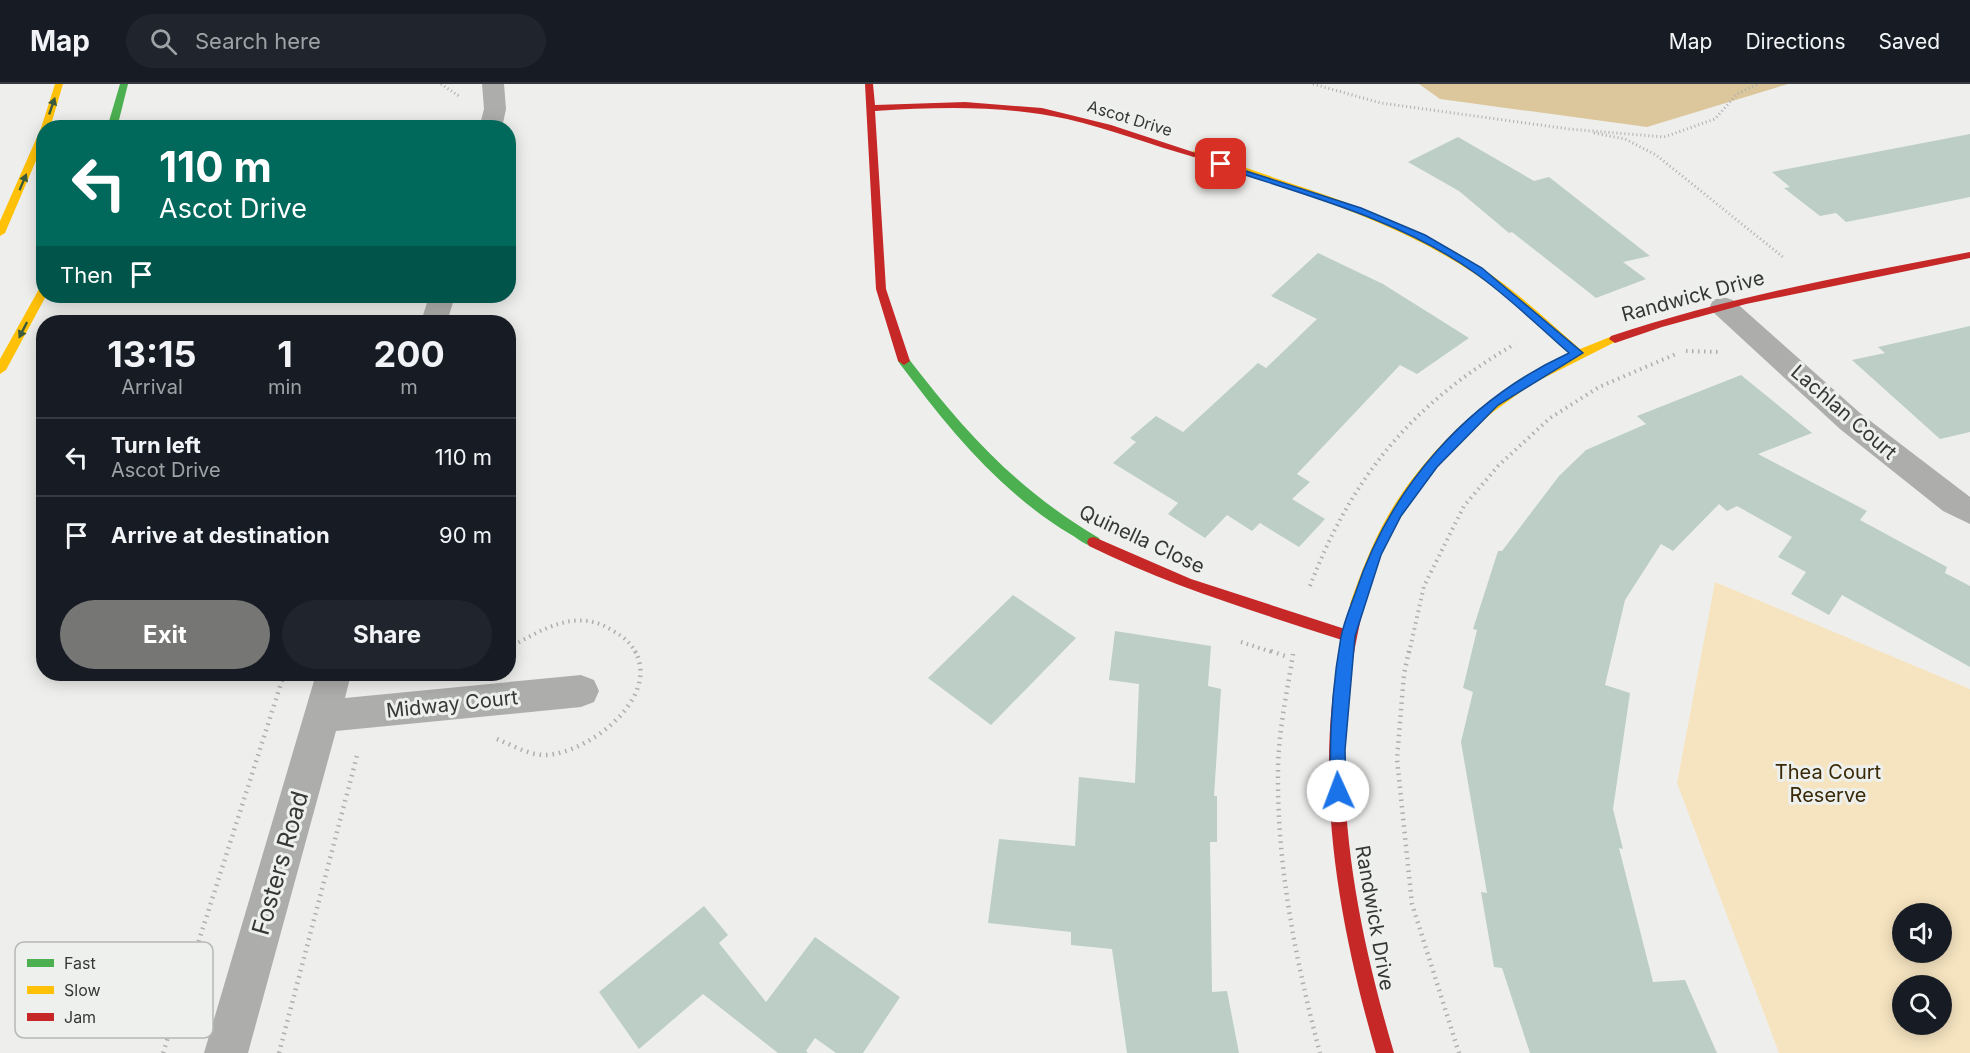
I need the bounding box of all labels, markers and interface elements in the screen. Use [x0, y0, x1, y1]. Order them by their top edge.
search box [126, 14, 546, 68]
text: Map [30, 24, 90, 58]
icon: search [147, 25, 180, 58]
text: Search here [195, 28, 321, 54]
text: Map [1669, 29, 1712, 54]
text: Directions [1745, 29, 1846, 54]
text: Saved [1879, 29, 1940, 54]
street label: Ascot Drive [1085, 96, 1175, 140]
one-way arrow [48, 97, 57, 115]
pin [1195, 138, 1246, 189]
text: 110 m [159, 141, 272, 192]
icon: left [60, 144, 138, 222]
icon: arrive [1204, 147, 1237, 180]
one-way arrow [19, 173, 28, 191]
text: Ascot Drive [159, 192, 307, 225]
icon: arrive [125, 258, 158, 291]
text: Then [60, 262, 113, 288]
street label: Randwick Drive [1619, 265, 1767, 327]
one-way arrow [18, 322, 28, 339]
text: 13:15 [107, 332, 197, 376]
text: 1 [277, 332, 293, 376]
text: 200 [373, 332, 445, 376]
street label: Lachlan Court [1786, 360, 1902, 465]
text: Arrival [121, 375, 183, 399]
text: min [268, 375, 302, 399]
text: m [400, 375, 418, 399]
text: Turn left [111, 432, 201, 458]
icon: left [60, 441, 93, 474]
text: 110 m [435, 444, 492, 470]
text: Ascot Drive [111, 458, 221, 482]
street label: Quinella Close [1075, 499, 1209, 579]
icon: arrive [60, 519, 93, 552]
text: Arrive at destination [111, 522, 330, 548]
text: 90 m [439, 522, 492, 548]
button: Exit [60, 600, 270, 669]
button: Share [282, 600, 492, 669]
street label: Midway Court [385, 685, 519, 723]
position arrow [1306, 759, 1370, 823]
park label: Thea Court Reserve [1775, 760, 1882, 807]
street label: Fosters Road [246, 788, 314, 938]
street label: Randwick Drive [1350, 844, 1400, 992]
map controls [1892, 903, 1952, 1035]
button: sound [1892, 903, 1952, 963]
legend [15, 942, 213, 1038]
text: Fast [64, 953, 96, 973]
button: search [1892, 975, 1952, 1035]
text: Slow [64, 980, 101, 1000]
text: Jam [64, 1007, 96, 1027]

